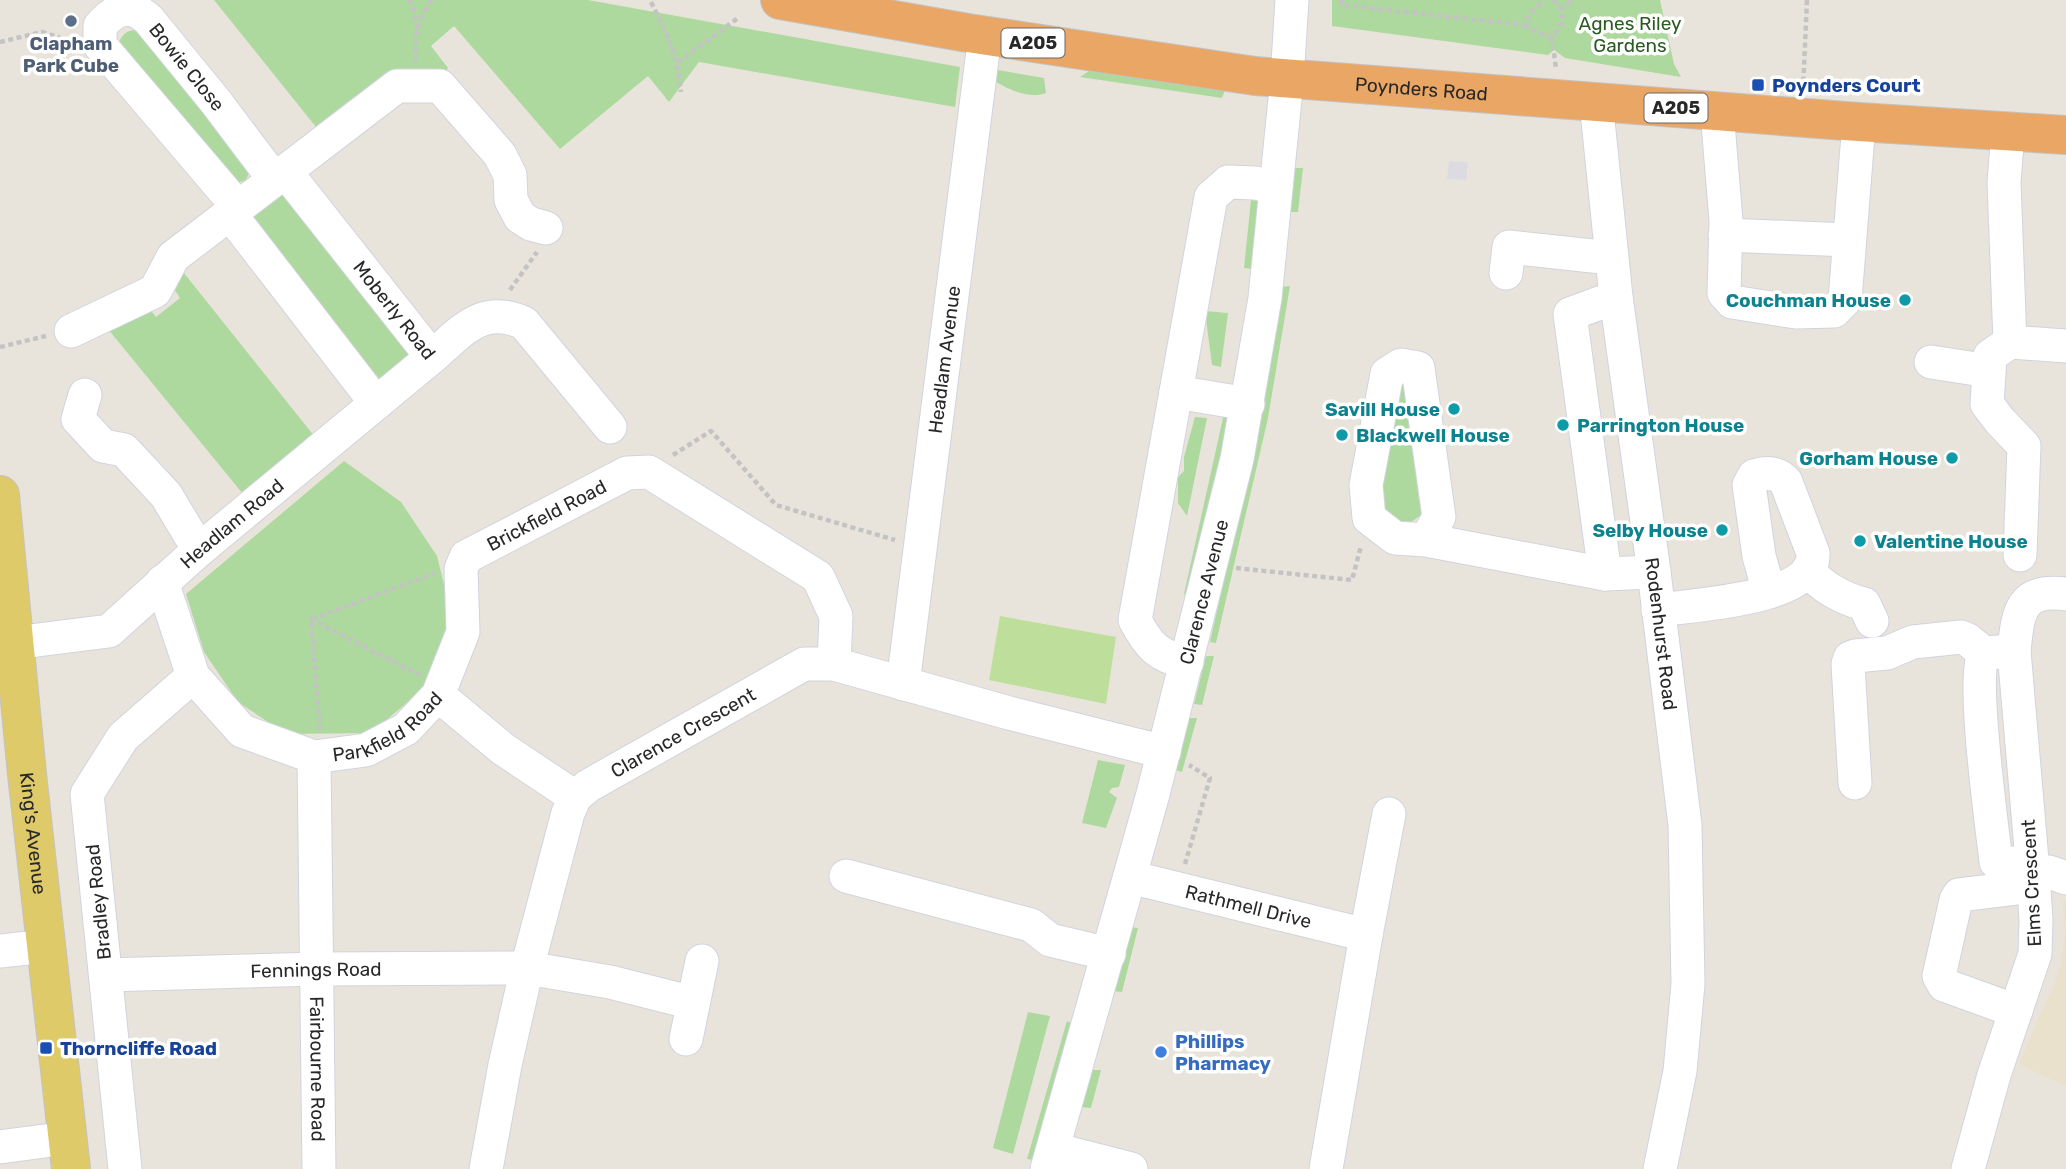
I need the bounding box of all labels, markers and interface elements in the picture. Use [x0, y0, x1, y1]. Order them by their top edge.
park label: Agnes Riley Gardens [1579, 12, 1681, 57]
marker: Clapham Park Cube [63, 13, 79, 29]
street label: Bowie Close [144, 18, 230, 116]
road number: A205 [1002, 28, 1064, 58]
place label: Clapham Park Cube [23, 32, 119, 77]
street label: Poynders Road [1354, 73, 1489, 106]
place label: Poynders Court [1772, 74, 1921, 97]
marker: Poynders Court [1750, 77, 1766, 93]
road number: A205 [1644, 94, 1708, 122]
street label: Moberly Road [348, 256, 440, 364]
street label: Headlam Avenue [924, 284, 965, 435]
place label: Couchman House [1726, 289, 1891, 312]
marker: Couchman House [1897, 292, 1913, 308]
place label: Savill House [1325, 398, 1440, 421]
marker: Savill House [1446, 401, 1462, 417]
place label: Parrington House [1577, 414, 1744, 437]
marker: Parrington House [1555, 417, 1571, 433]
place label: Blackwell House [1356, 424, 1510, 447]
marker: Blackwell House [1334, 427, 1350, 443]
place label: Gorham House [1799, 447, 1938, 470]
marker: Gorham House [1944, 450, 1960, 466]
street label: Headlam Road [175, 474, 288, 573]
street label: Brickfield Road [483, 475, 610, 556]
street label: Clarence Avenue [1175, 517, 1233, 667]
place label: Selby House [1592, 519, 1708, 542]
marker: Selby House [1714, 522, 1730, 538]
place label: Valentine House [1874, 530, 2028, 553]
marker: Valentine House [1852, 533, 1868, 549]
street label: Rodenhurst Road [1640, 556, 1682, 712]
street label: Clarence Crescent [607, 683, 760, 783]
street label: Parkfield Road [331, 687, 447, 766]
street label: King's Avenue [15, 771, 51, 896]
street label: Elms Crescent [2017, 818, 2046, 947]
street label: Bradley Road [81, 843, 116, 961]
street label: Rathmell Drive [1183, 880, 1314, 933]
street label: Fennings Road [250, 958, 382, 983]
street label: Fairbourne Road [305, 996, 330, 1142]
place label: Phillips Pharmacy [1175, 1030, 1272, 1075]
place label: Thorncliffe Road [60, 1037, 217, 1060]
marker: Thorncliffe Road [38, 1040, 54, 1056]
marker: Phillips Pharmacy [1153, 1044, 1169, 1060]

